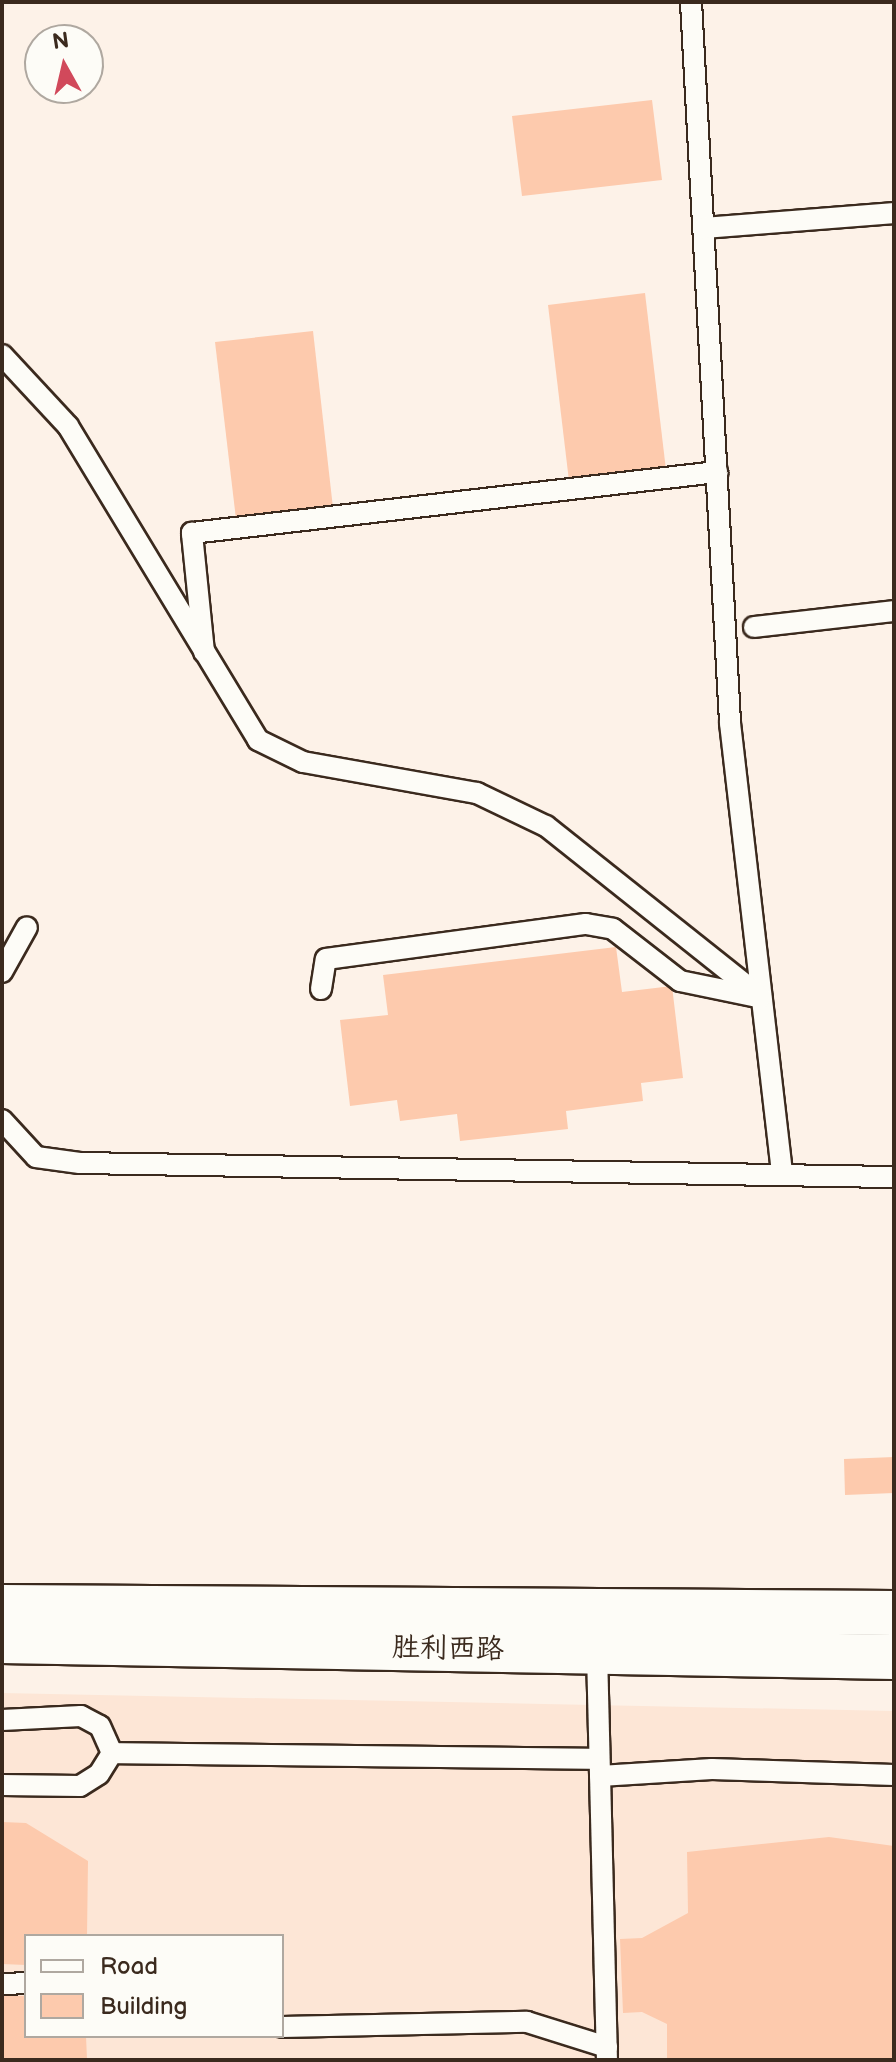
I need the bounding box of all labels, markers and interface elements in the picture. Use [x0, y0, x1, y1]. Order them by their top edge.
north arrow [24, 24, 104, 104]
text: N [51, 27, 71, 56]
street label: 胜利西路 [392, 1631, 504, 1667]
legend [24, 1934, 284, 2038]
text: Road [100, 1952, 158, 1981]
text: Building [100, 1992, 187, 2021]

